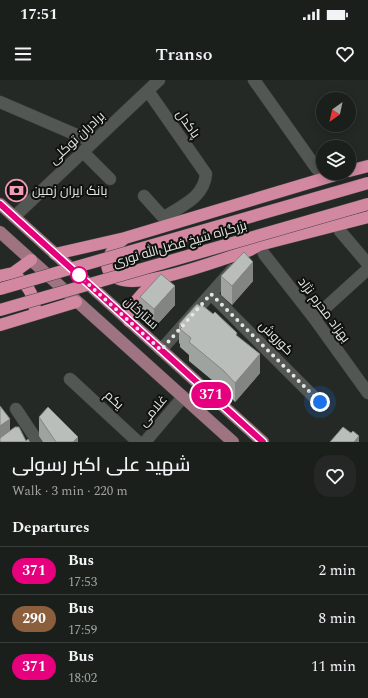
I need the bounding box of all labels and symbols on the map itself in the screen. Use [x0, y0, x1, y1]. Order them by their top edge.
north arrow [316, 92, 356, 132]
street label: پاکدل [171, 106, 205, 143]
street label: برادران توکلی [44, 107, 110, 169]
bank icon: بانک ایران زمین [4, 178, 30, 204]
place label: بانک ایران زمین [32, 181, 108, 201]
street label: بزرگراه شیخ فضل‌الله نوری [111, 215, 249, 273]
unlabelled marker [70, 266, 88, 284]
street label: بهزاد محرم نژاد [293, 273, 355, 347]
street label: ستارخان [119, 292, 163, 334]
street label: کوروش [254, 316, 298, 360]
line badge: 371 [188, 382, 234, 408]
street label: یکم [100, 386, 129, 415]
street label: غلامی [134, 391, 172, 431]
your location [310, 392, 330, 412]

